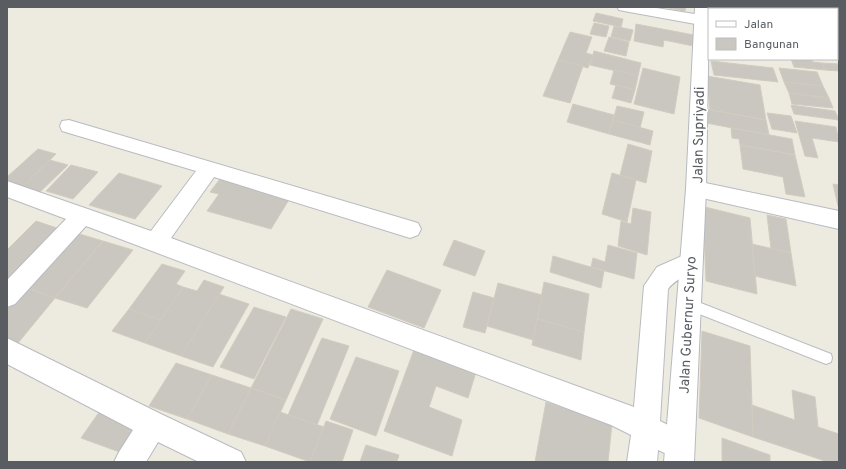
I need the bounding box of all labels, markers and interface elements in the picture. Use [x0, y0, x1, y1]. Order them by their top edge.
legend [708, 8, 838, 60]
text: Jalan [744, 17, 773, 33]
text: Bangunan [744, 37, 799, 53]
street label: Jalan Supriyadi [690, 87, 709, 183]
street label: Jalan Gubernur Suryo [676, 256, 701, 394]

